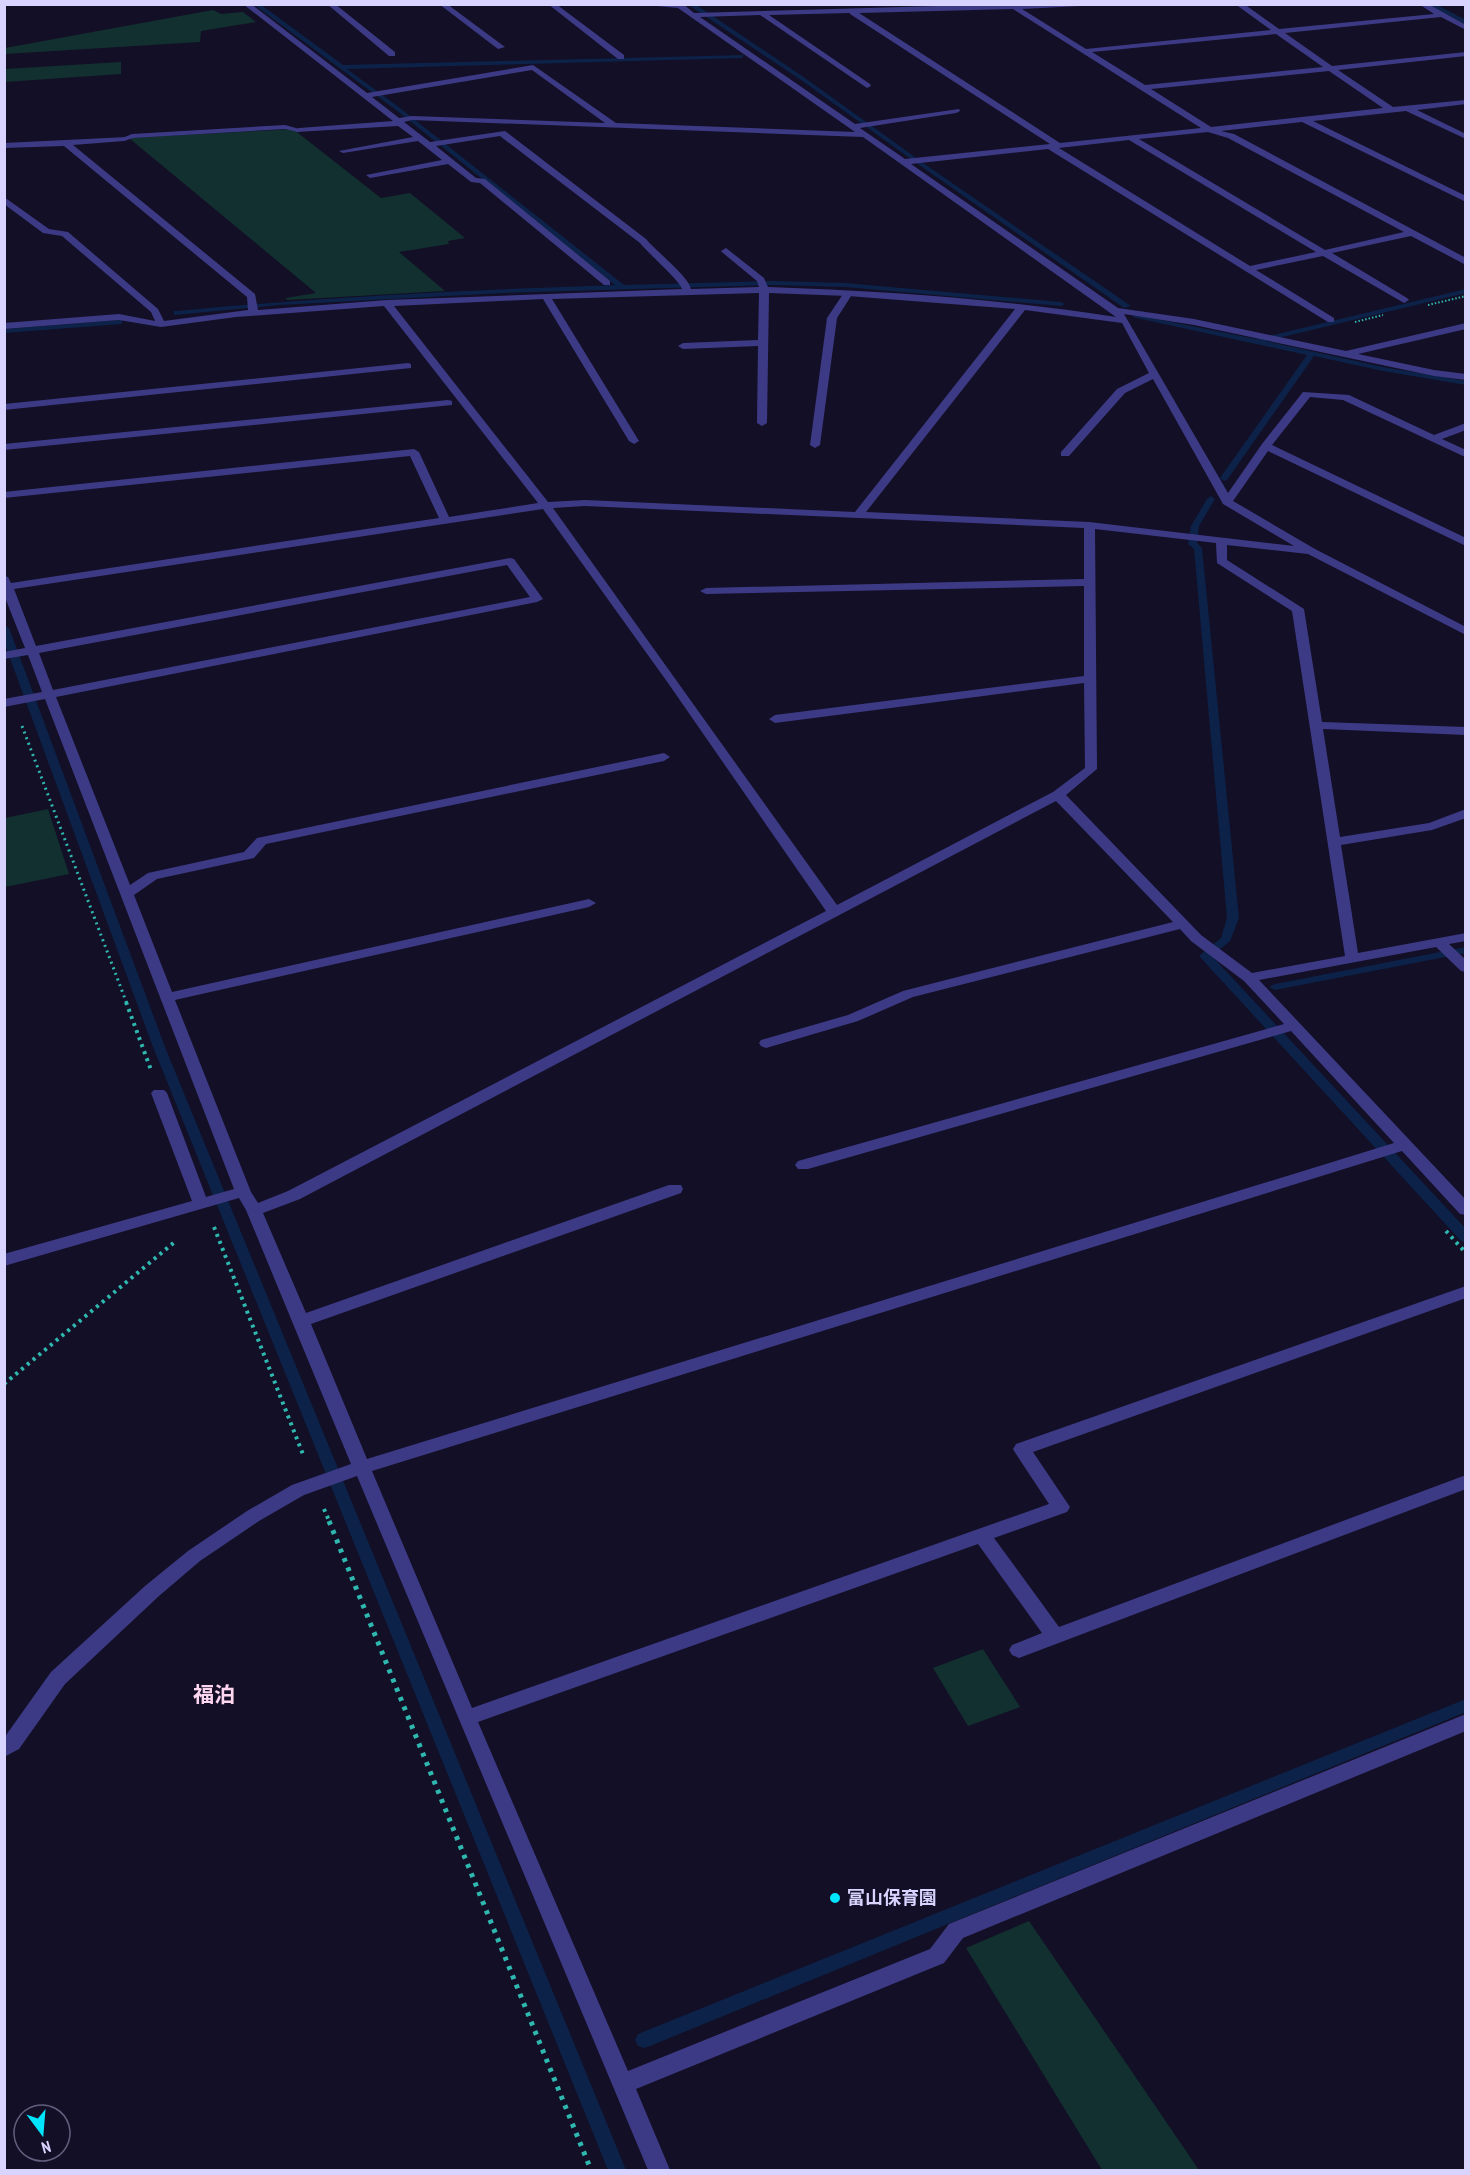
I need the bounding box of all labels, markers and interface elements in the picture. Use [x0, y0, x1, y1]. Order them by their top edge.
district label: 福泊 [193, 1681, 235, 1708]
place label: 富山保育園 [847, 1886, 937, 1909]
marker: 富山保育園 [828, 1891, 842, 1905]
north arrow [12, 2103, 72, 2163]
text: N [39, 2137, 53, 2158]

